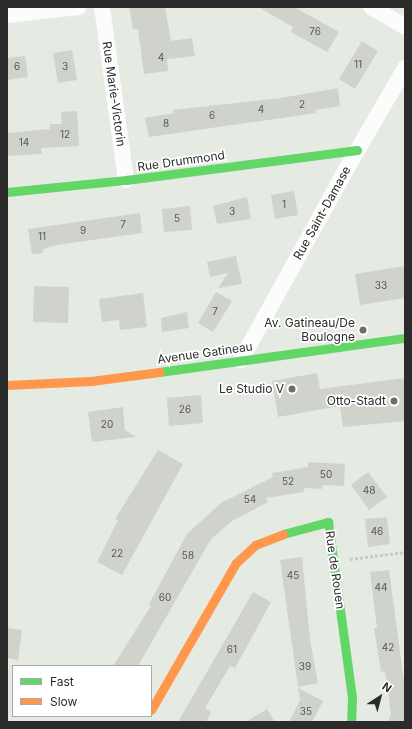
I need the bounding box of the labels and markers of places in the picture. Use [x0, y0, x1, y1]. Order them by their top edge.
place label: Av. Gatineau/De Boulogne [264, 316, 355, 344]
marker: Av. Gatineau/De Boulogne [358, 325, 368, 335]
place label: Le Studio V [219, 382, 284, 396]
marker: Le Studio V [287, 384, 297, 394]
place label: Otto-Stadt [327, 394, 386, 408]
marker: Otto-Stadt [389, 396, 399, 406]

